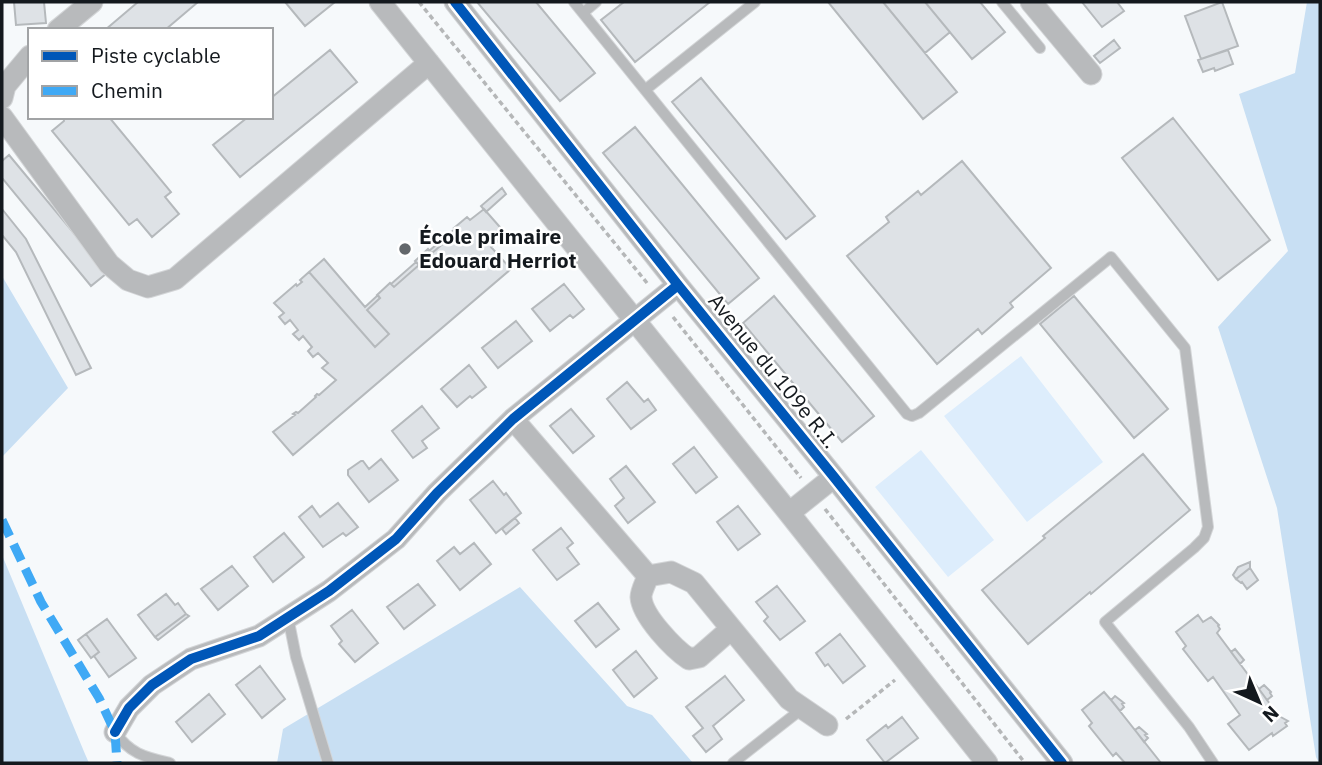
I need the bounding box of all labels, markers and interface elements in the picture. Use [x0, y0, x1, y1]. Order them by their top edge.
legend [28, 28, 273, 119]
text: Piste cyclable [91, 41, 221, 69]
text: Chemin [91, 76, 163, 104]
place label: École primaire Edouard Herriot [419, 222, 576, 274]
marker: École primaire Edouard Herriot [397, 241, 413, 257]
street label: Avenue du 109e R.I. [703, 287, 845, 454]
north arrow [1224, 667, 1294, 737]
text: N [1258, 701, 1284, 728]

